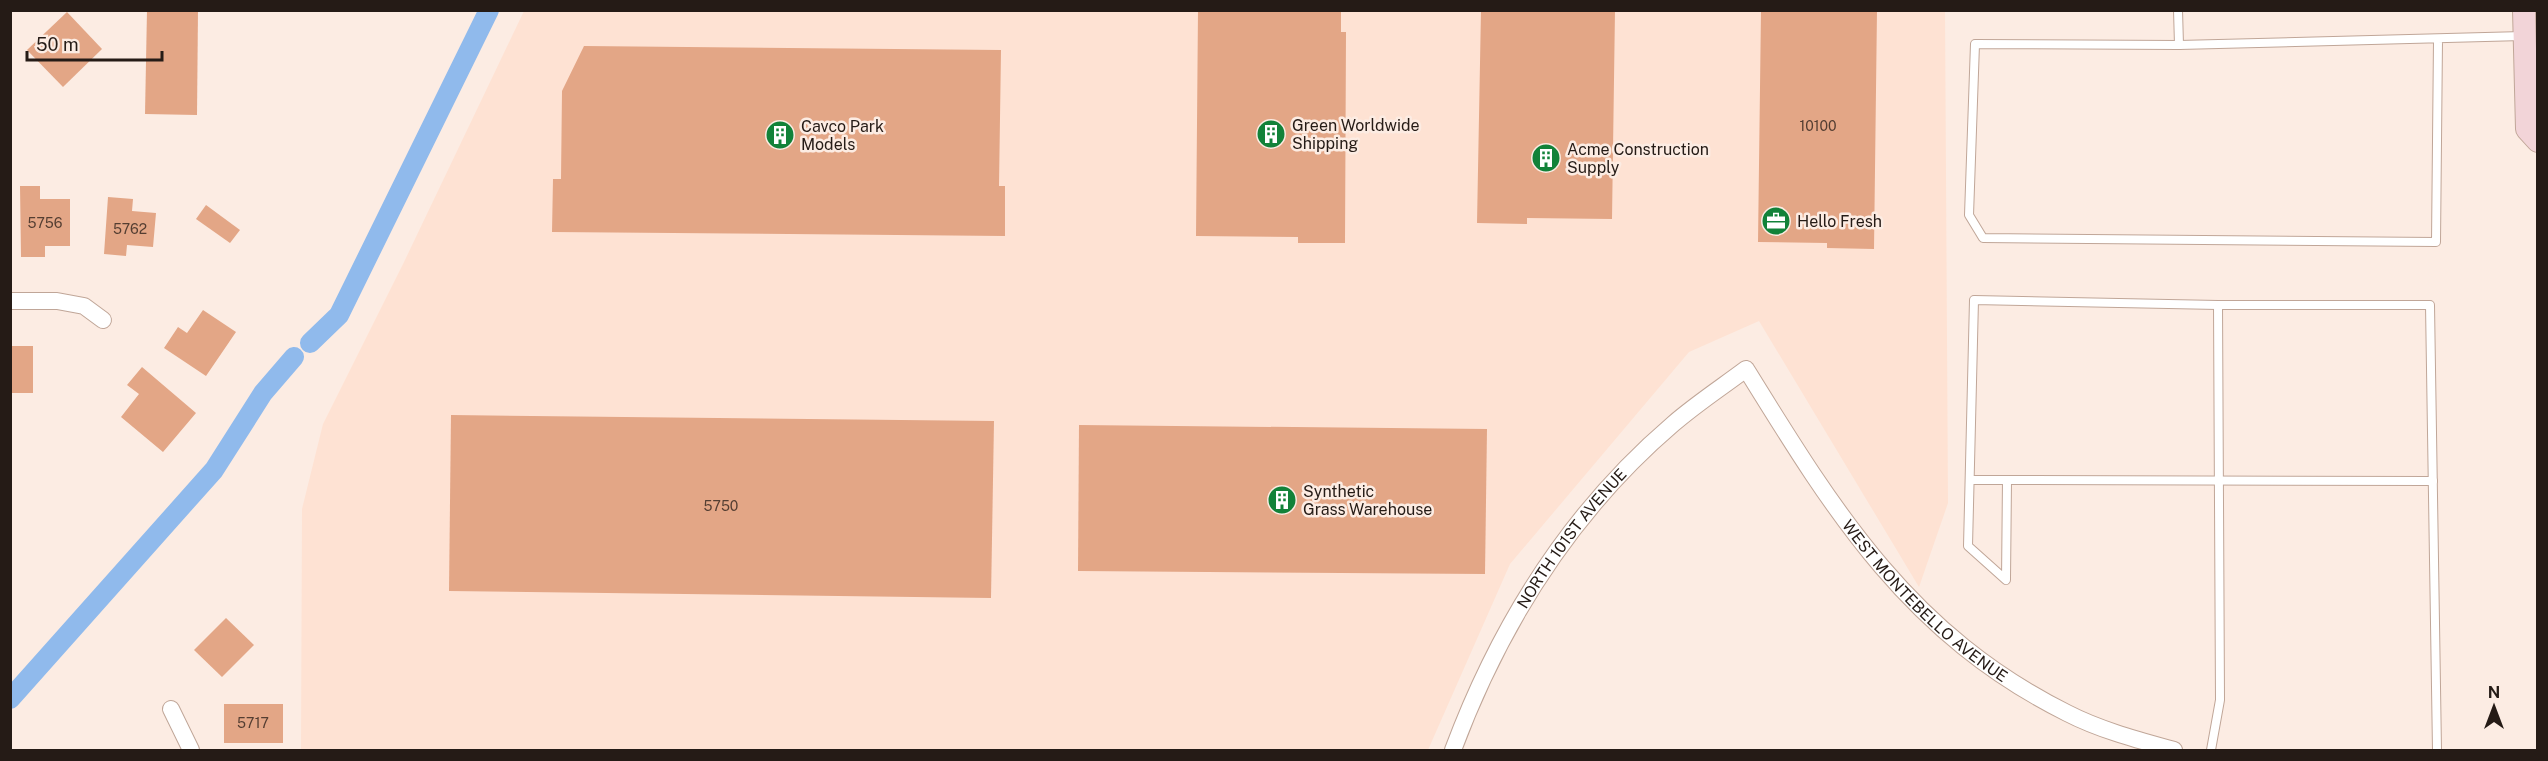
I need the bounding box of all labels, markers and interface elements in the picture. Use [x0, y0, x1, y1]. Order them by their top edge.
scale bar [27, 24, 162, 62]
text: 50 m [36, 34, 79, 55]
place label: Green Worldwide Shipping [1292, 116, 1420, 153]
place label: Cavco Park Models [801, 117, 884, 154]
building icon: Green Worldwide Shipping [1255, 118, 1287, 150]
house number: 10100 [1799, 118, 1837, 134]
building icon: Cavco Park Models [764, 119, 796, 151]
place label: Acme Construction Supply [1567, 140, 1709, 177]
building icon: Acme Construction Supply [1530, 142, 1562, 174]
office icon: Hello Fresh [1760, 205, 1792, 237]
place label: Hello Fresh [1797, 212, 1882, 231]
house number: 5756 [27, 215, 63, 231]
house number: 5762 [113, 221, 147, 237]
street label: NORTH 101ST AVENUE [1513, 464, 1630, 611]
place label: Synthetic Grass Warehouse [1303, 482, 1432, 519]
building icon: Synthetic Grass Warehouse [1266, 484, 1298, 516]
house number: 5750 [704, 498, 738, 514]
street label: WEST MONTEBELLO AVENUE [1838, 516, 2011, 686]
north arrow [2464, 677, 2524, 737]
text: N [2488, 683, 2500, 702]
house number: 5717 [237, 715, 269, 731]

